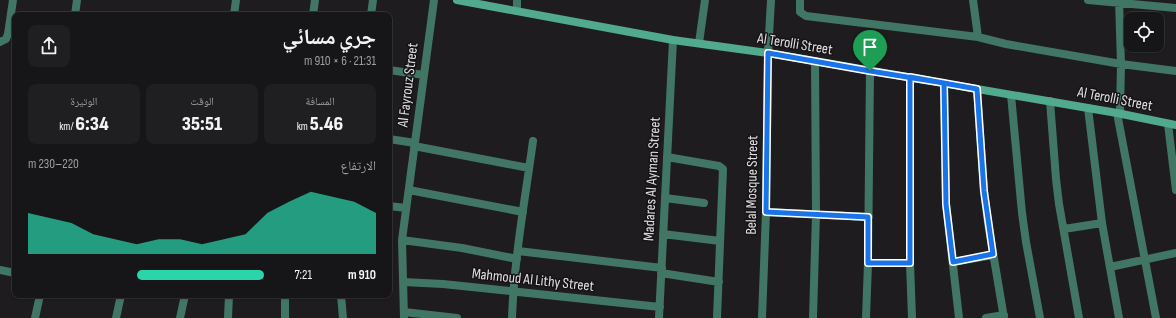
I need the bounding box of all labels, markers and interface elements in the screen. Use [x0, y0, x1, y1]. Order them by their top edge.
map controls [1124, 12, 1164, 52]
button: locate [1124, 12, 1164, 52]
text: جري مسائي [282, 24, 376, 51]
button: share [28, 25, 70, 67]
street label: Al Terolli Street [755, 29, 834, 59]
pin [853, 30, 887, 71]
icon: arrive [859, 36, 881, 58]
street label: Al Fayrouz Street [393, 41, 423, 129]
text: 21:31 · 6 × 910 m [304, 53, 376, 69]
street label: Al Terolli Street [1075, 82, 1154, 116]
text: الوتيرة [71, 95, 97, 108]
text: الوقت [190, 95, 214, 108]
text: المسافة [305, 95, 335, 108]
text: 6:34 [75, 112, 109, 136]
text: 35:51 [182, 112, 222, 136]
text: 5.46 [310, 112, 343, 136]
street label: Madares Al Ayman Street [639, 116, 665, 242]
text: /km [59, 120, 75, 133]
text: km [297, 120, 310, 133]
street label: Belal Mosque Street [742, 135, 762, 235]
text: 220–230 m [28, 156, 79, 172]
text: الارتفاع [341, 158, 376, 174]
street label: Mahmoud Al Lithy Street [471, 264, 595, 296]
text: 7:21 [294, 267, 312, 283]
text: 910 m [348, 267, 376, 283]

